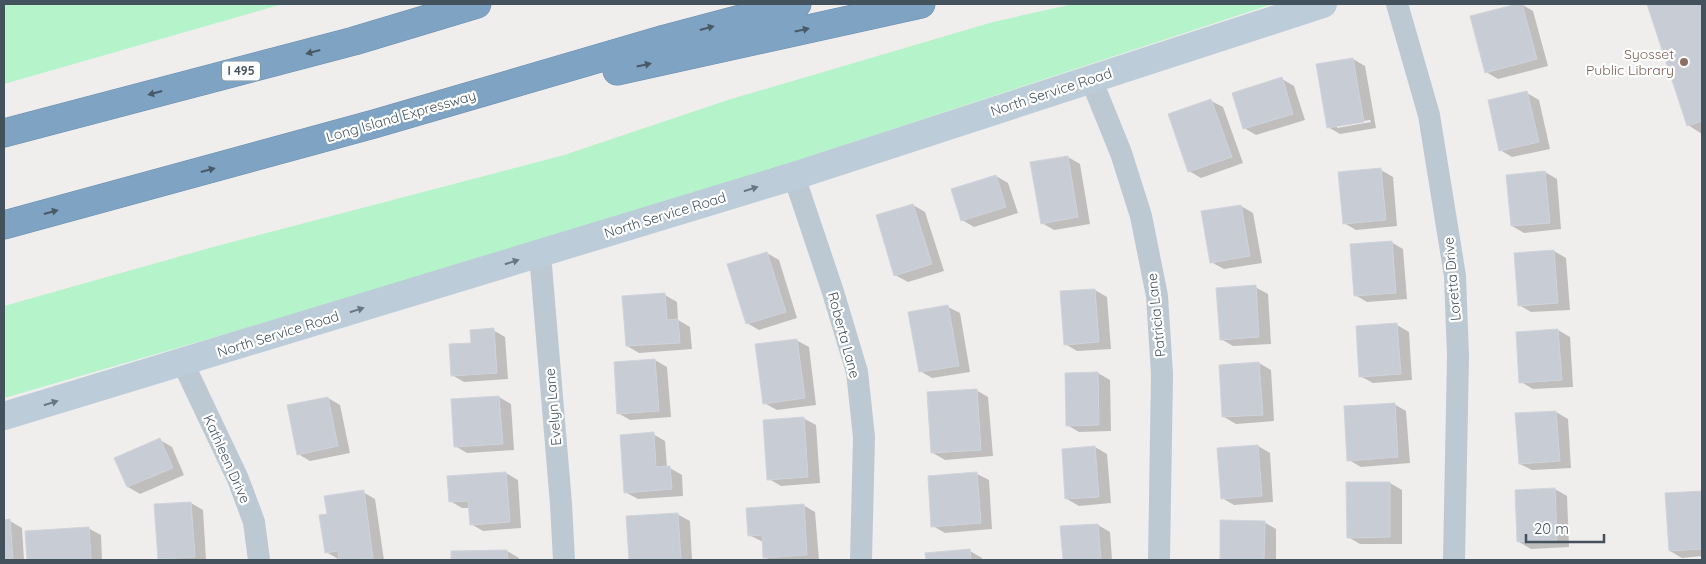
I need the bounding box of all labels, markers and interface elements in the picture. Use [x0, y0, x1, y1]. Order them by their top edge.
one-way arrow [699, 24, 714, 32]
one-way arrow [795, 26, 810, 34]
place label: Syosset Public Library [1586, 45, 1674, 79]
one-way arrow [305, 48, 320, 56]
marker: Syosset Public Library [1678, 56, 1690, 68]
road number: I 495 [222, 61, 260, 80]
one-way arrow [636, 61, 651, 69]
street label: North Service Road [988, 64, 1114, 120]
street label: Long Island Expressway [324, 86, 478, 146]
one-way arrow [148, 89, 163, 97]
one-way arrow [200, 166, 215, 174]
one-way arrow [744, 184, 759, 192]
street label: North Service Road [602, 188, 728, 242]
one-way arrow [43, 208, 58, 216]
street label: Loretta Drive [1439, 236, 1465, 322]
one-way arrow [505, 258, 520, 266]
street label: Patricia Lane [1143, 272, 1169, 358]
street label: Roberta Lane [824, 290, 864, 380]
one-way arrow [349, 305, 364, 313]
street label: North Service Road [215, 307, 341, 361]
street label: Evelyn Lane [541, 367, 565, 447]
one-way arrow [43, 399, 58, 406]
street label: Kathleen Drive [199, 412, 255, 506]
scale bar [1526, 512, 1604, 544]
text: 20 m [1534, 519, 1569, 538]

